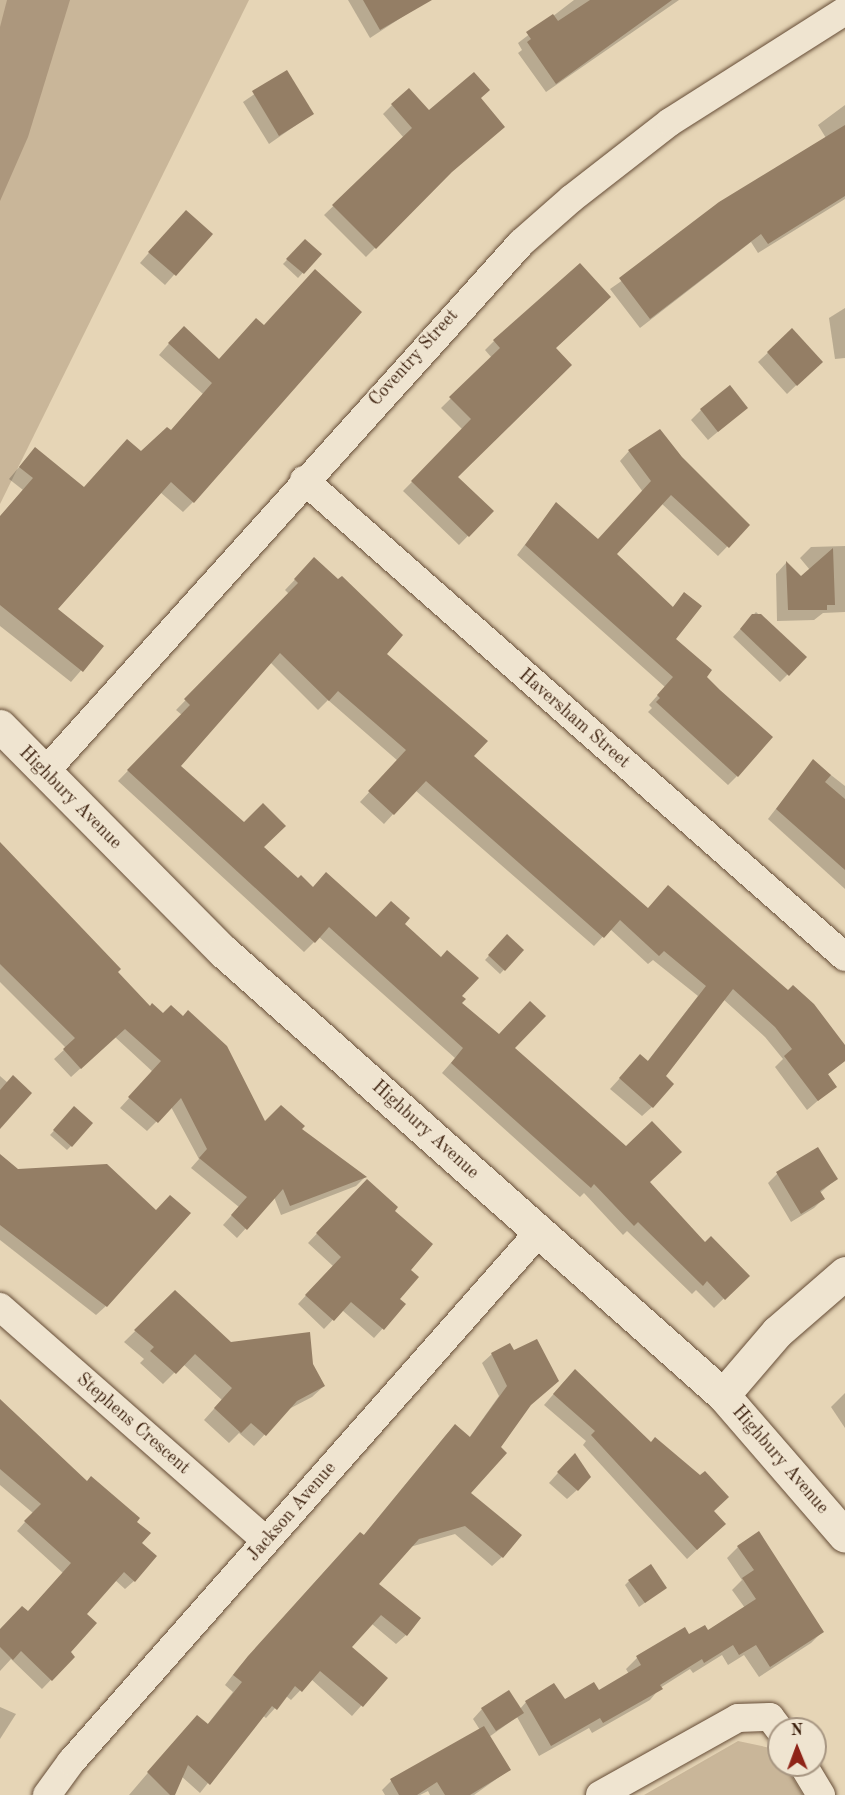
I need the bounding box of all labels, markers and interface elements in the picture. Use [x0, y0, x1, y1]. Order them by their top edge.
street label: Coventry Street [365, 305, 463, 411]
street label: Haversham Street [514, 665, 634, 773]
street label: Highbury Avenue [14, 742, 126, 854]
street label: Highbury Avenue [367, 1076, 483, 1184]
street label: Stephens Crescent [72, 1369, 194, 1479]
street label: Highbury Avenue [727, 1401, 833, 1519]
street label: Jackson Avenue [243, 1458, 341, 1566]
north arrow [767, 1717, 827, 1777]
text: N [790, 1723, 803, 1739]

